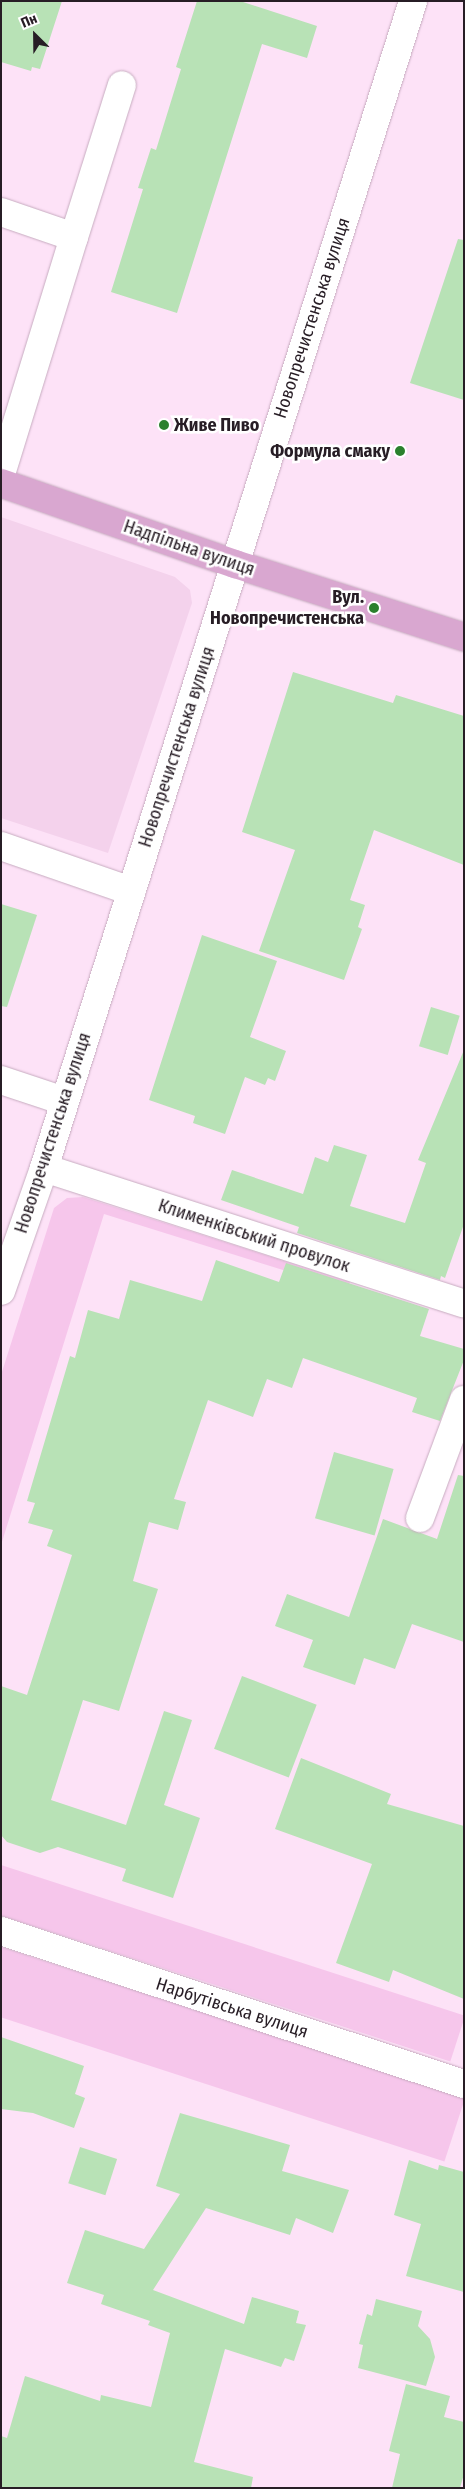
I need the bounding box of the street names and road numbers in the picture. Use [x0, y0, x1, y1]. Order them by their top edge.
street label: Новопречистенська вулиця [269, 215, 355, 421]
street label: Надпільна вулиця [121, 515, 257, 581]
street label: Новопречистенська вулиця [134, 644, 220, 850]
street label: Новопречистенська вулиця [10, 1030, 96, 1236]
street label: Клименківський провулок [155, 1195, 353, 1277]
street label: Нарбутівська вулиця [153, 1973, 311, 2043]

